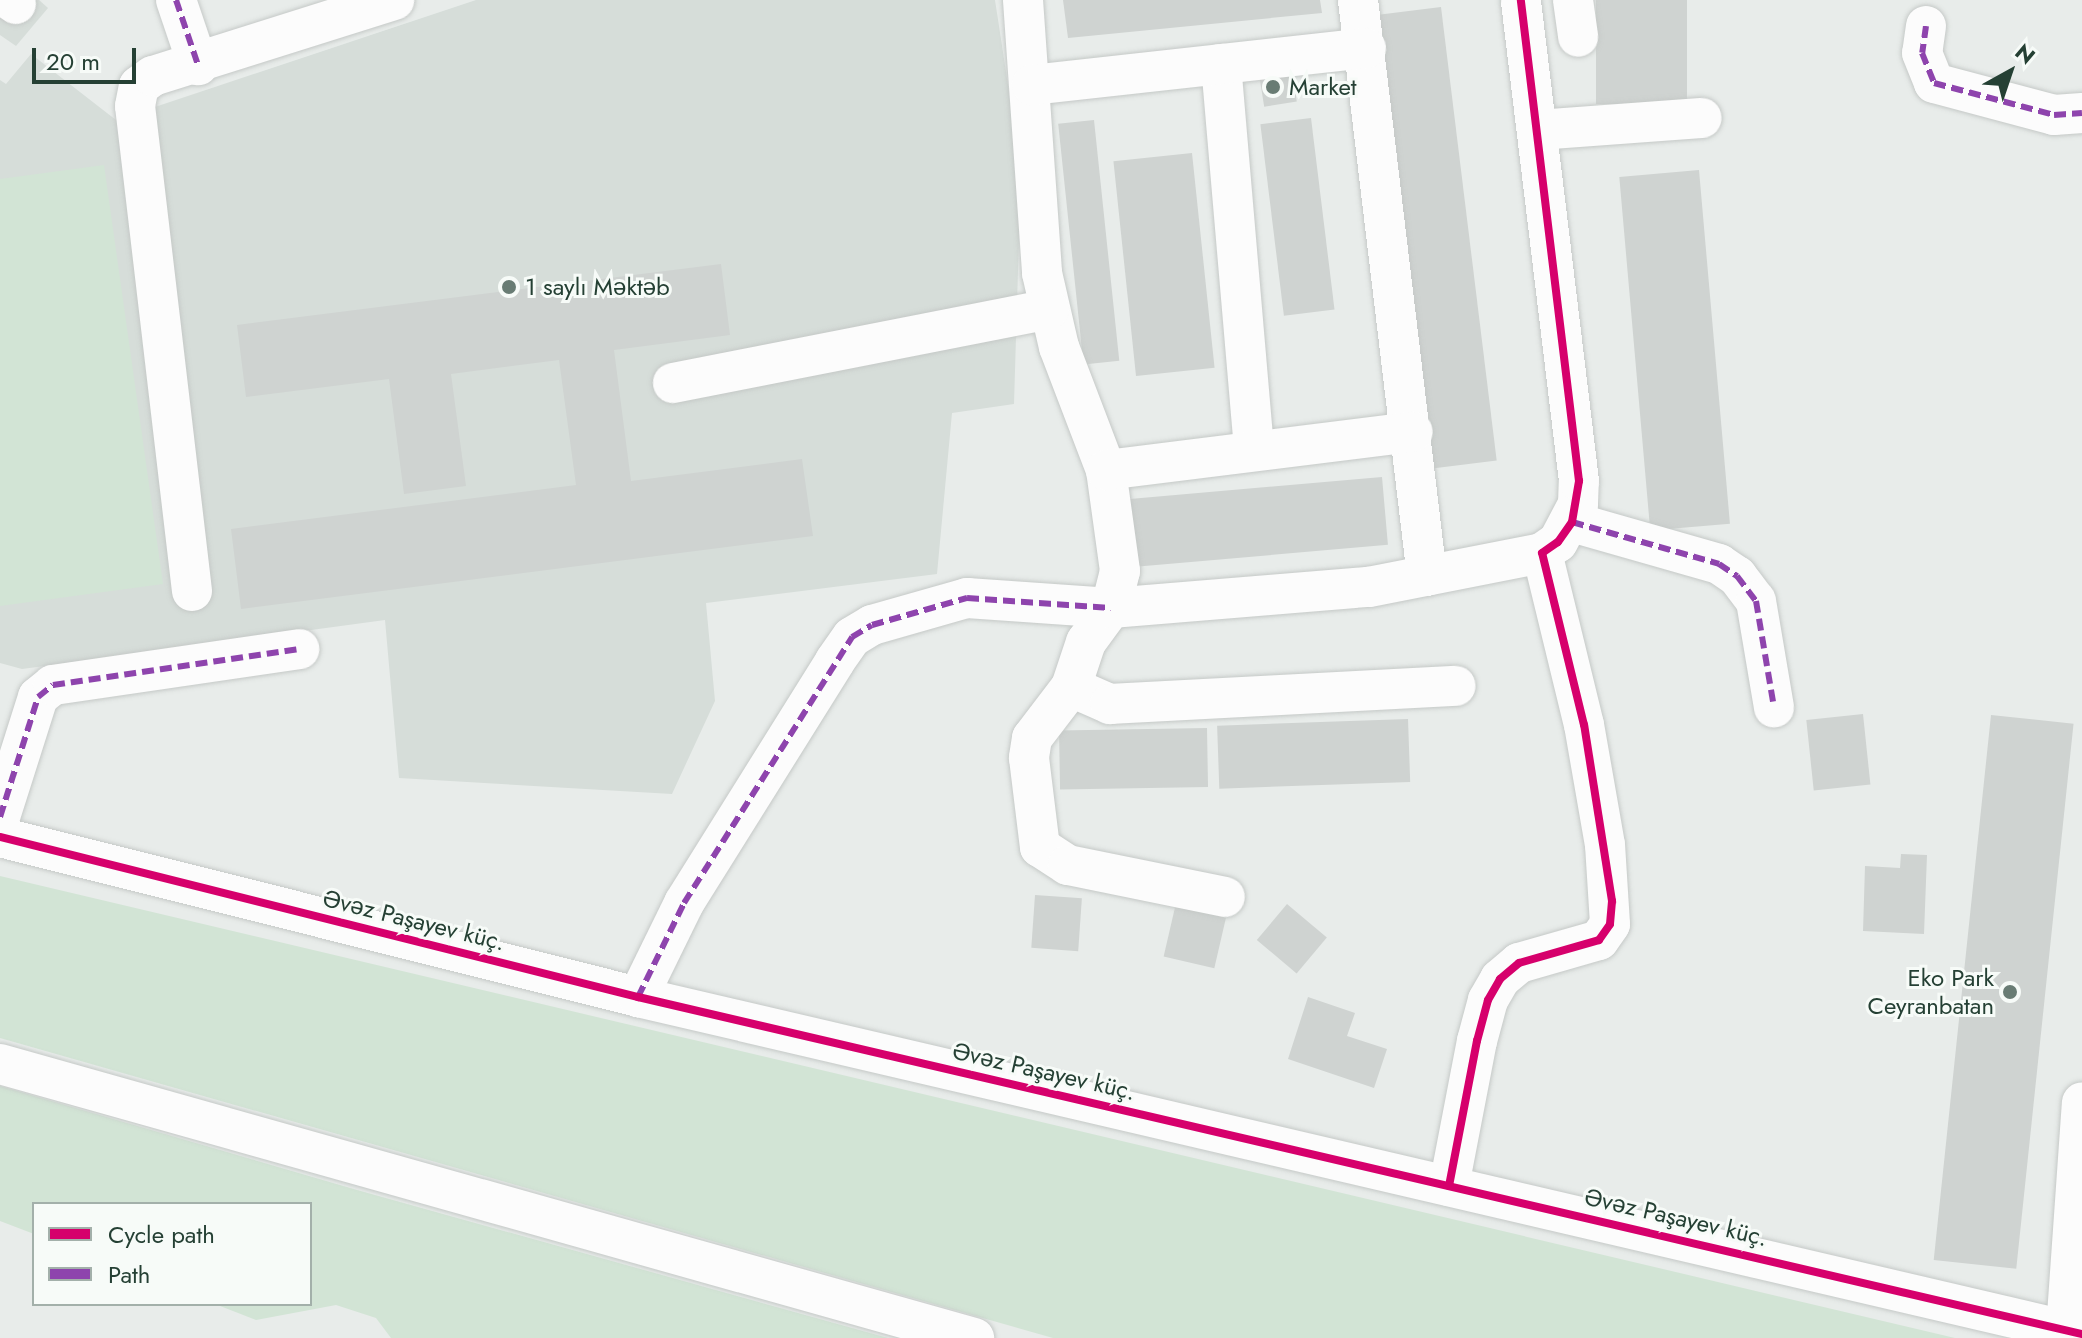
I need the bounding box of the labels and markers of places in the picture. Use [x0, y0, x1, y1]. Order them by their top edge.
place label: Market [1289, 73, 1357, 101]
marker: Market [1264, 78, 1282, 96]
place label: 1 saylı Məktəb [525, 273, 670, 301]
marker: 1 saylı Məktəb [500, 278, 518, 296]
place label: Eko Park Ceyranbatan [1867, 964, 1994, 1020]
marker: Eko Park Ceyranbatan [2001, 983, 2019, 1001]

